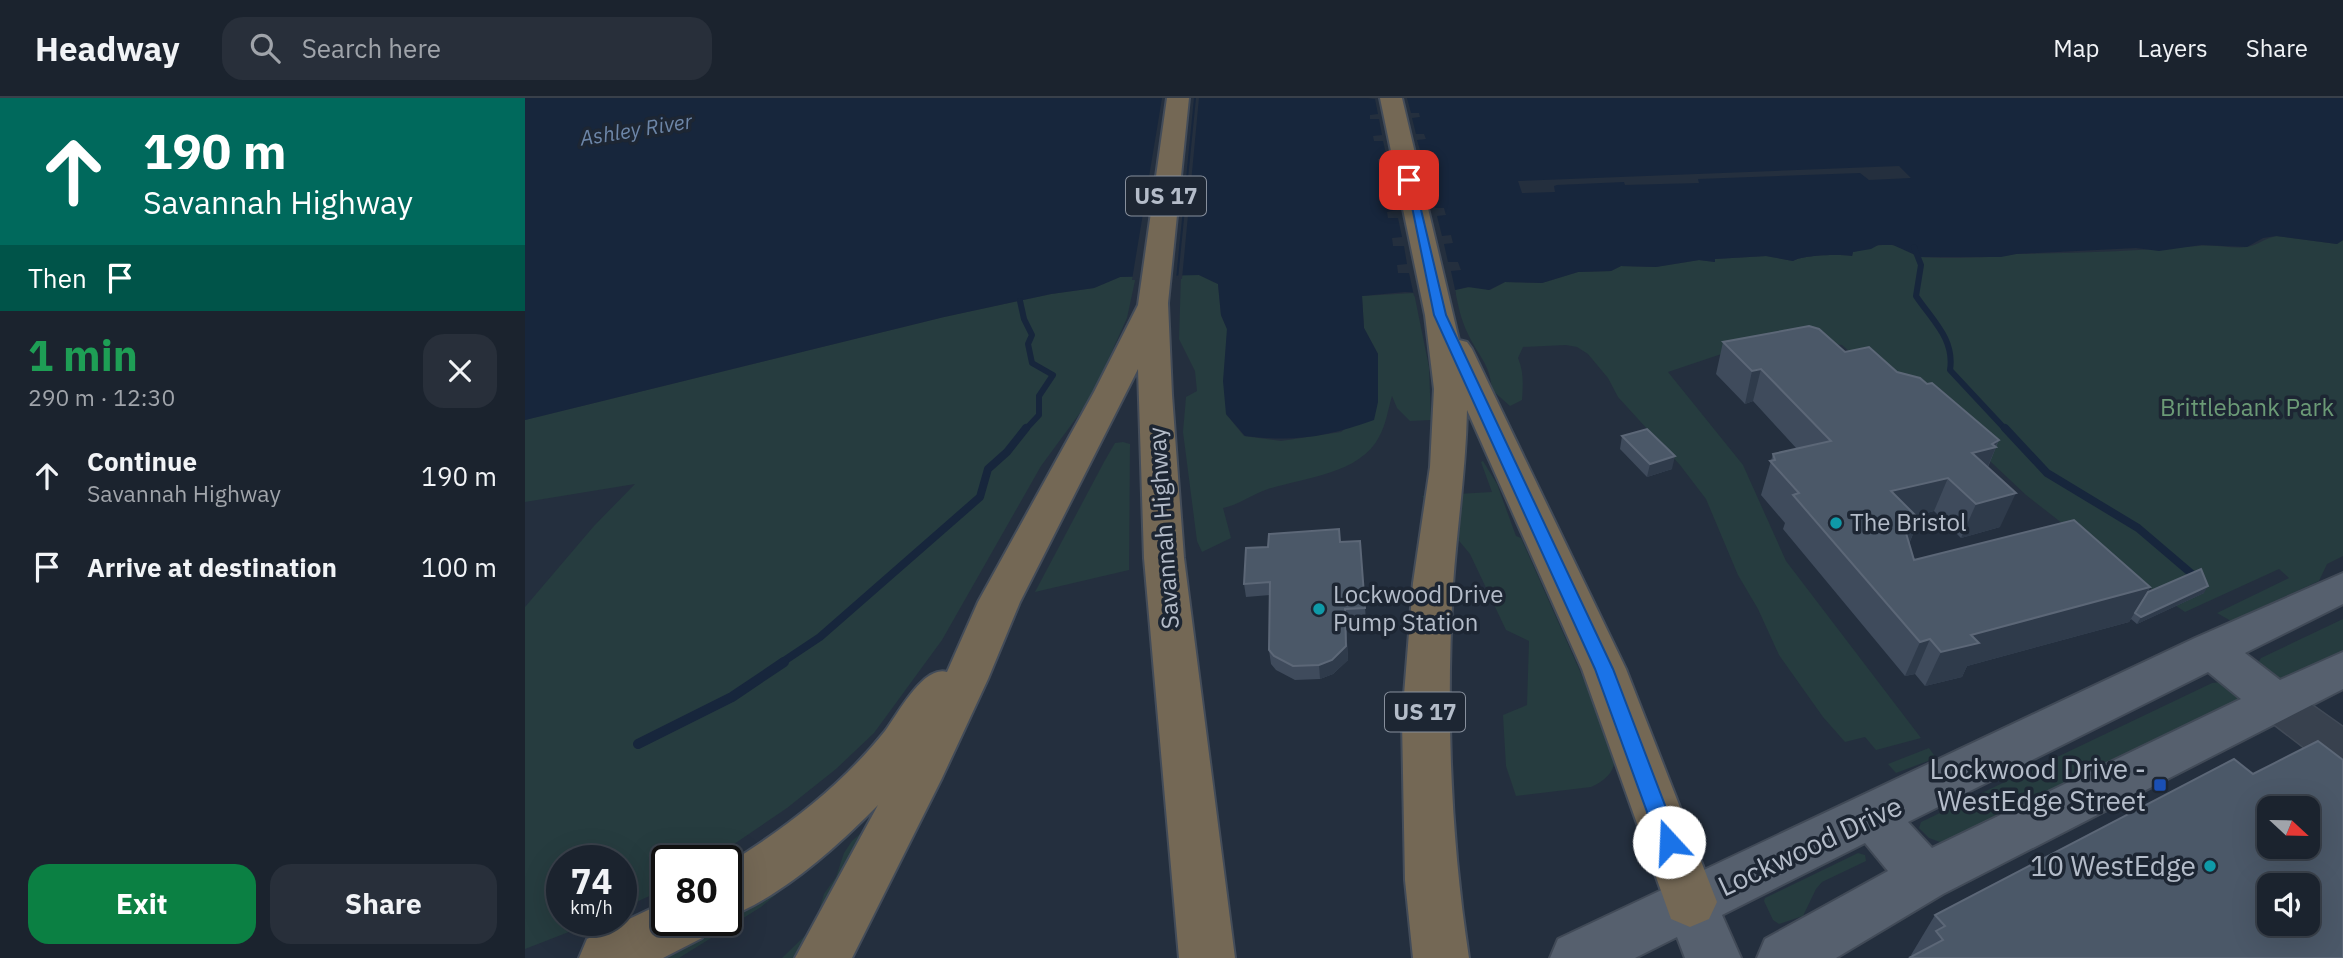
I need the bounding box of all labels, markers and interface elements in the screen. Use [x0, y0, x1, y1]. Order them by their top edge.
search box [222, 17, 712, 80]
text: Headway [35, 27, 180, 70]
icon: search [246, 29, 284, 67]
text: Search here [302, 31, 441, 65]
text: Map [2053, 32, 2100, 64]
text: Layers [2138, 32, 2208, 64]
text: Share [2246, 32, 2308, 64]
water label: Ashley River [577, 106, 695, 152]
text: 190 m [143, 119, 287, 182]
icon: ahead [28, 126, 119, 217]
pin [1379, 150, 1439, 210]
icon: arrive [1390, 161, 1428, 199]
road number: US 17 [1126, 176, 1206, 216]
text: Savannah Highway [143, 181, 413, 223]
icon: arrive [101, 259, 139, 297]
text: Then [28, 261, 87, 295]
text: 1 min [28, 328, 138, 383]
button: close [423, 334, 497, 408]
text: 290 m · 12:30 [28, 382, 175, 412]
park label: Brittlebank Park [2160, 391, 2334, 423]
street label: Savannah Highway [1140, 426, 1186, 630]
text: Continue [87, 444, 197, 478]
icon: ahead [28, 457, 66, 495]
text: 190 m [421, 459, 497, 493]
text: Savannah Highway [87, 478, 281, 508]
place label: The Bristol [1850, 506, 1967, 538]
marker: The Bristol [1828, 515, 1844, 531]
icon: arrive [28, 548, 66, 586]
text: Arrive at destination [87, 550, 337, 584]
text: 100 m [421, 550, 497, 584]
place label: Lockwood Drive Pump Station [1333, 578, 1503, 638]
marker: Lockwood Drive Pump Station [1311, 601, 1327, 617]
road number: US 17 [1385, 692, 1465, 732]
place label: Lockwood Drive - WestEdge Street [1929, 750, 2146, 819]
marker: Lockwood Drive - WestEdge Street [2152, 777, 2168, 793]
street label: Lockwood Drive [1712, 787, 1908, 904]
north arrow [2257, 796, 2321, 859]
map controls [2257, 796, 2320, 936]
position arrow [1632, 805, 1706, 879]
speed limit sign: 80 [651, 845, 742, 936]
place label: 10 WestEdge [2030, 847, 2196, 884]
text: 74 [570, 858, 613, 904]
marker: 10 WestEdge [2202, 858, 2218, 874]
button: Exit [28, 864, 256, 944]
button: Share [270, 864, 497, 944]
button: sound [2257, 873, 2320, 936]
text: km/h [570, 896, 613, 919]

